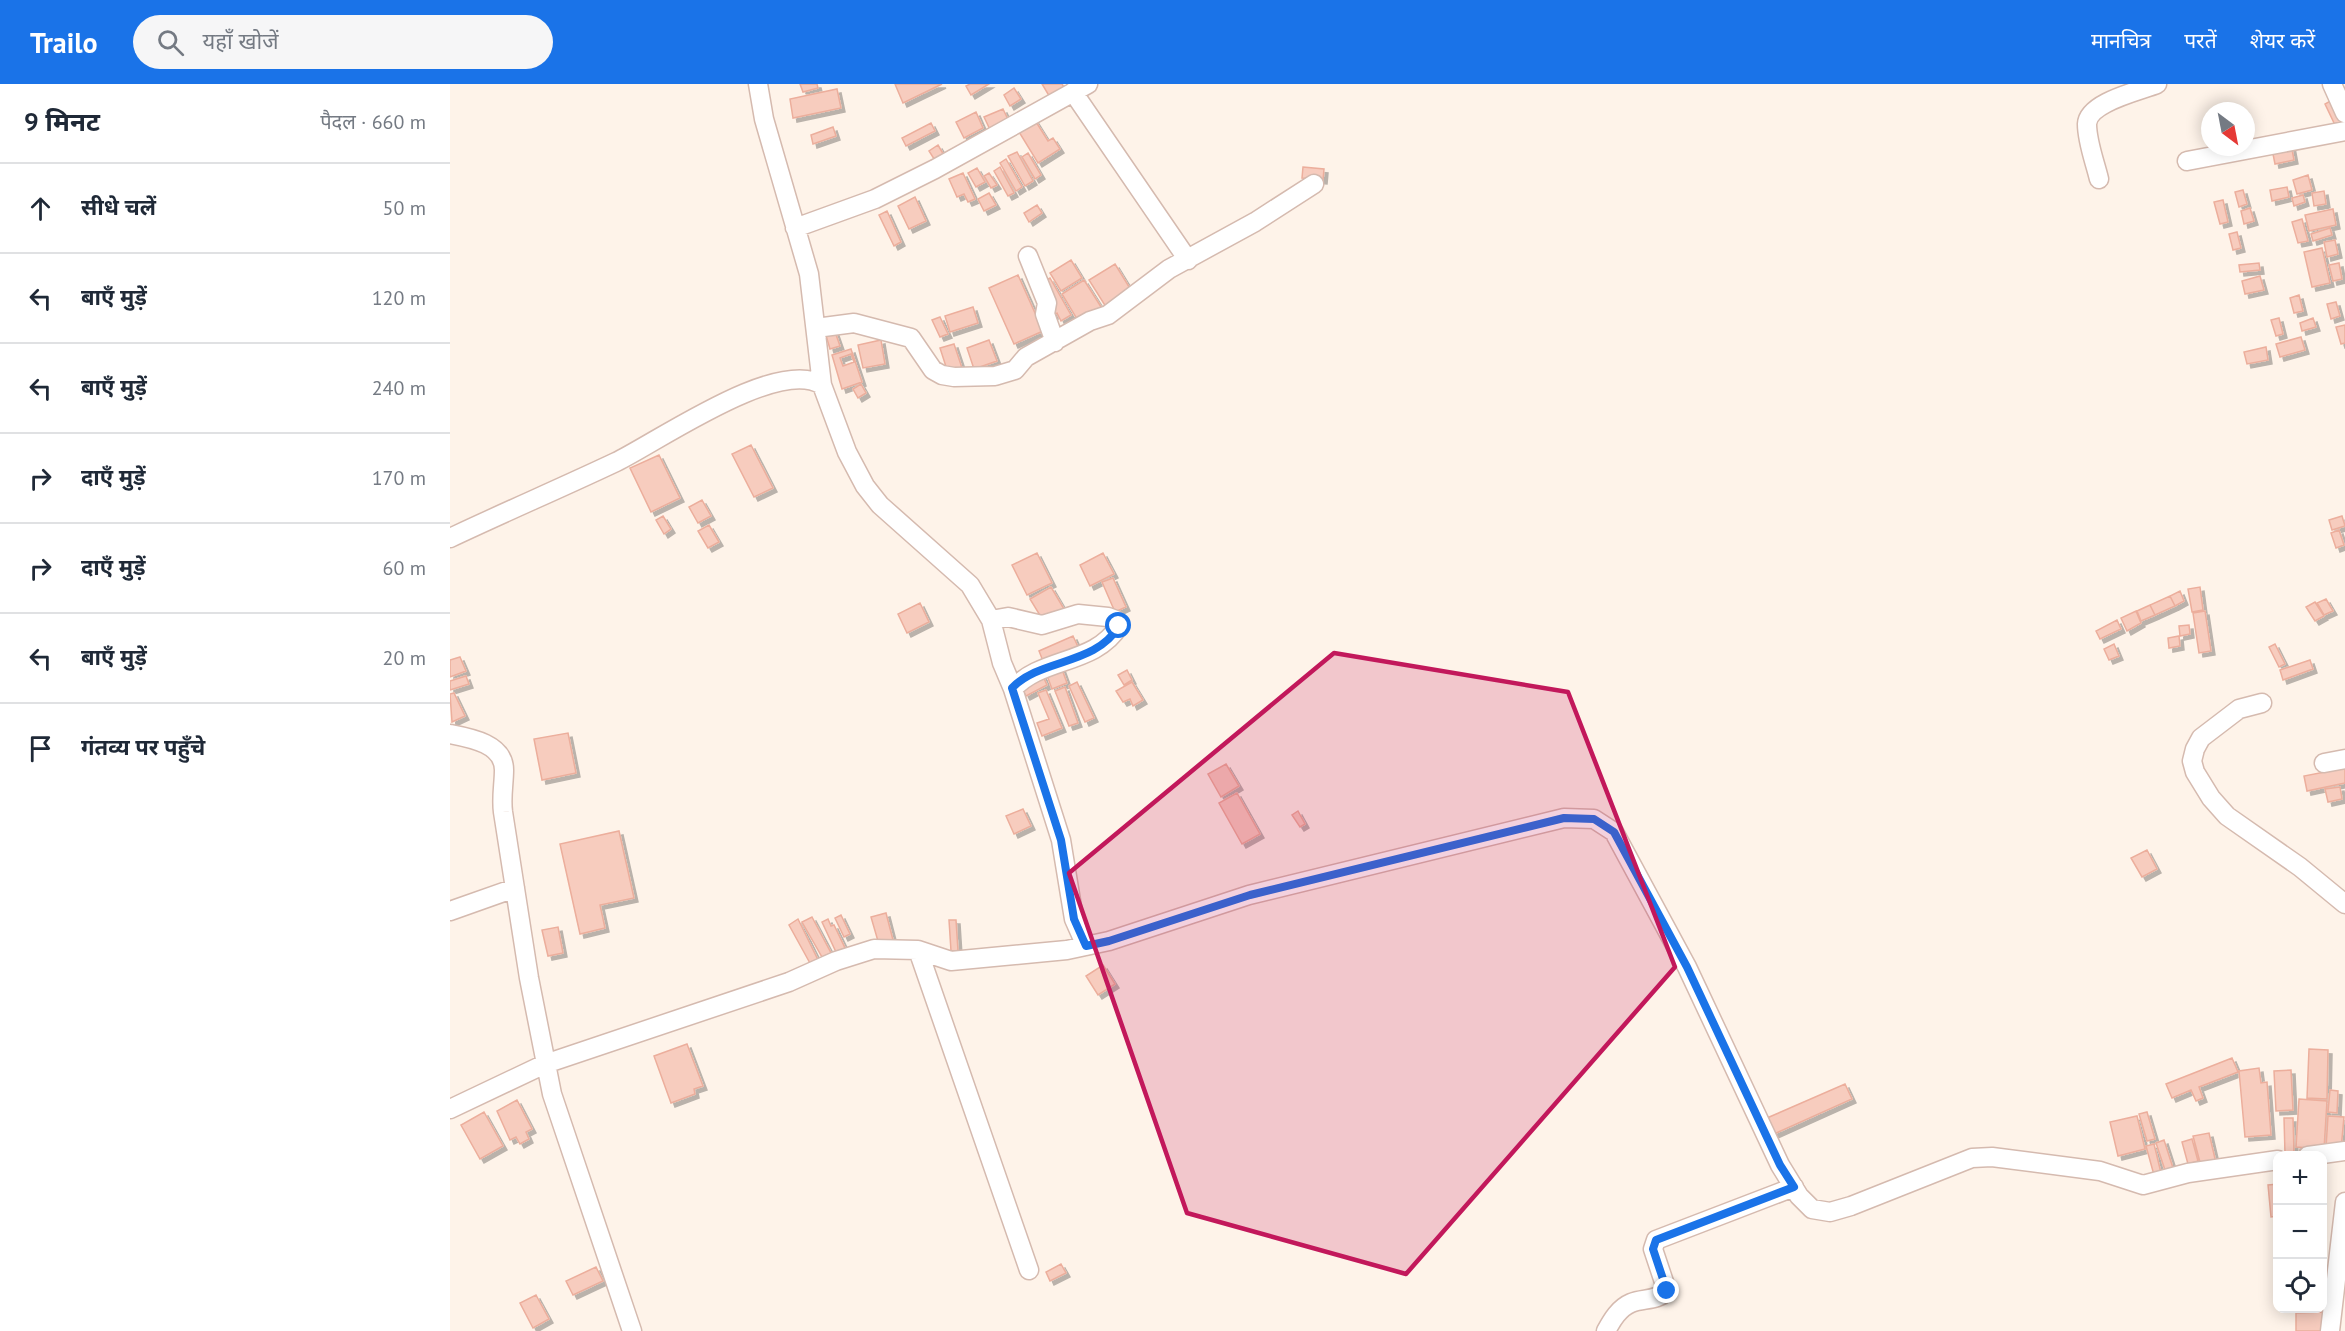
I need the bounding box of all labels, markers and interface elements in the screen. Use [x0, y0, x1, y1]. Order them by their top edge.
search box [133, 15, 553, 69]
text: Trailo [30, 24, 97, 61]
icon: search [154, 26, 187, 59]
text: यहाँ खोजें [202, 27, 279, 55]
text: मानचित्र [2091, 27, 2151, 54]
text: परतें [2184, 27, 2217, 54]
text: शेयर करें [2250, 27, 2315, 54]
north arrow [2201, 102, 2255, 156]
text: 9 मिनट [24, 105, 100, 138]
text: पैदल · 660 m [320, 109, 426, 135]
icon: ahead [24, 192, 57, 225]
text: सीधे चलें [81, 193, 156, 221]
text: 50 m [383, 195, 426, 221]
icon: left [24, 282, 57, 315]
text: बाएँ मुड़ें [81, 283, 147, 311]
text: 120 m [372, 285, 426, 311]
icon: left [24, 372, 57, 405]
text: बाएँ मुड़ें [81, 373, 147, 401]
text: 240 m [372, 375, 426, 401]
icon: right [24, 462, 57, 495]
text: दाएँ मुड़ें [81, 463, 146, 491]
text: 170 m [372, 465, 426, 491]
icon: right [24, 552, 57, 585]
text: दाएँ मुड़ें [81, 553, 146, 581]
text: 60 m [383, 555, 426, 581]
route start [1105, 612, 1131, 638]
icon: left [24, 642, 57, 675]
text: बाएँ मुड़ें [81, 643, 147, 671]
text: 20 m [383, 645, 426, 671]
icon: arrive [24, 732, 57, 765]
text: गंतव्य पर पहुँचे [81, 733, 205, 761]
map controls [2273, 1151, 2327, 1313]
button: + [2273, 1151, 2327, 1205]
button: − [2273, 1205, 2327, 1259]
button: locate [2273, 1259, 2327, 1313]
route end [1653, 1277, 1679, 1303]

